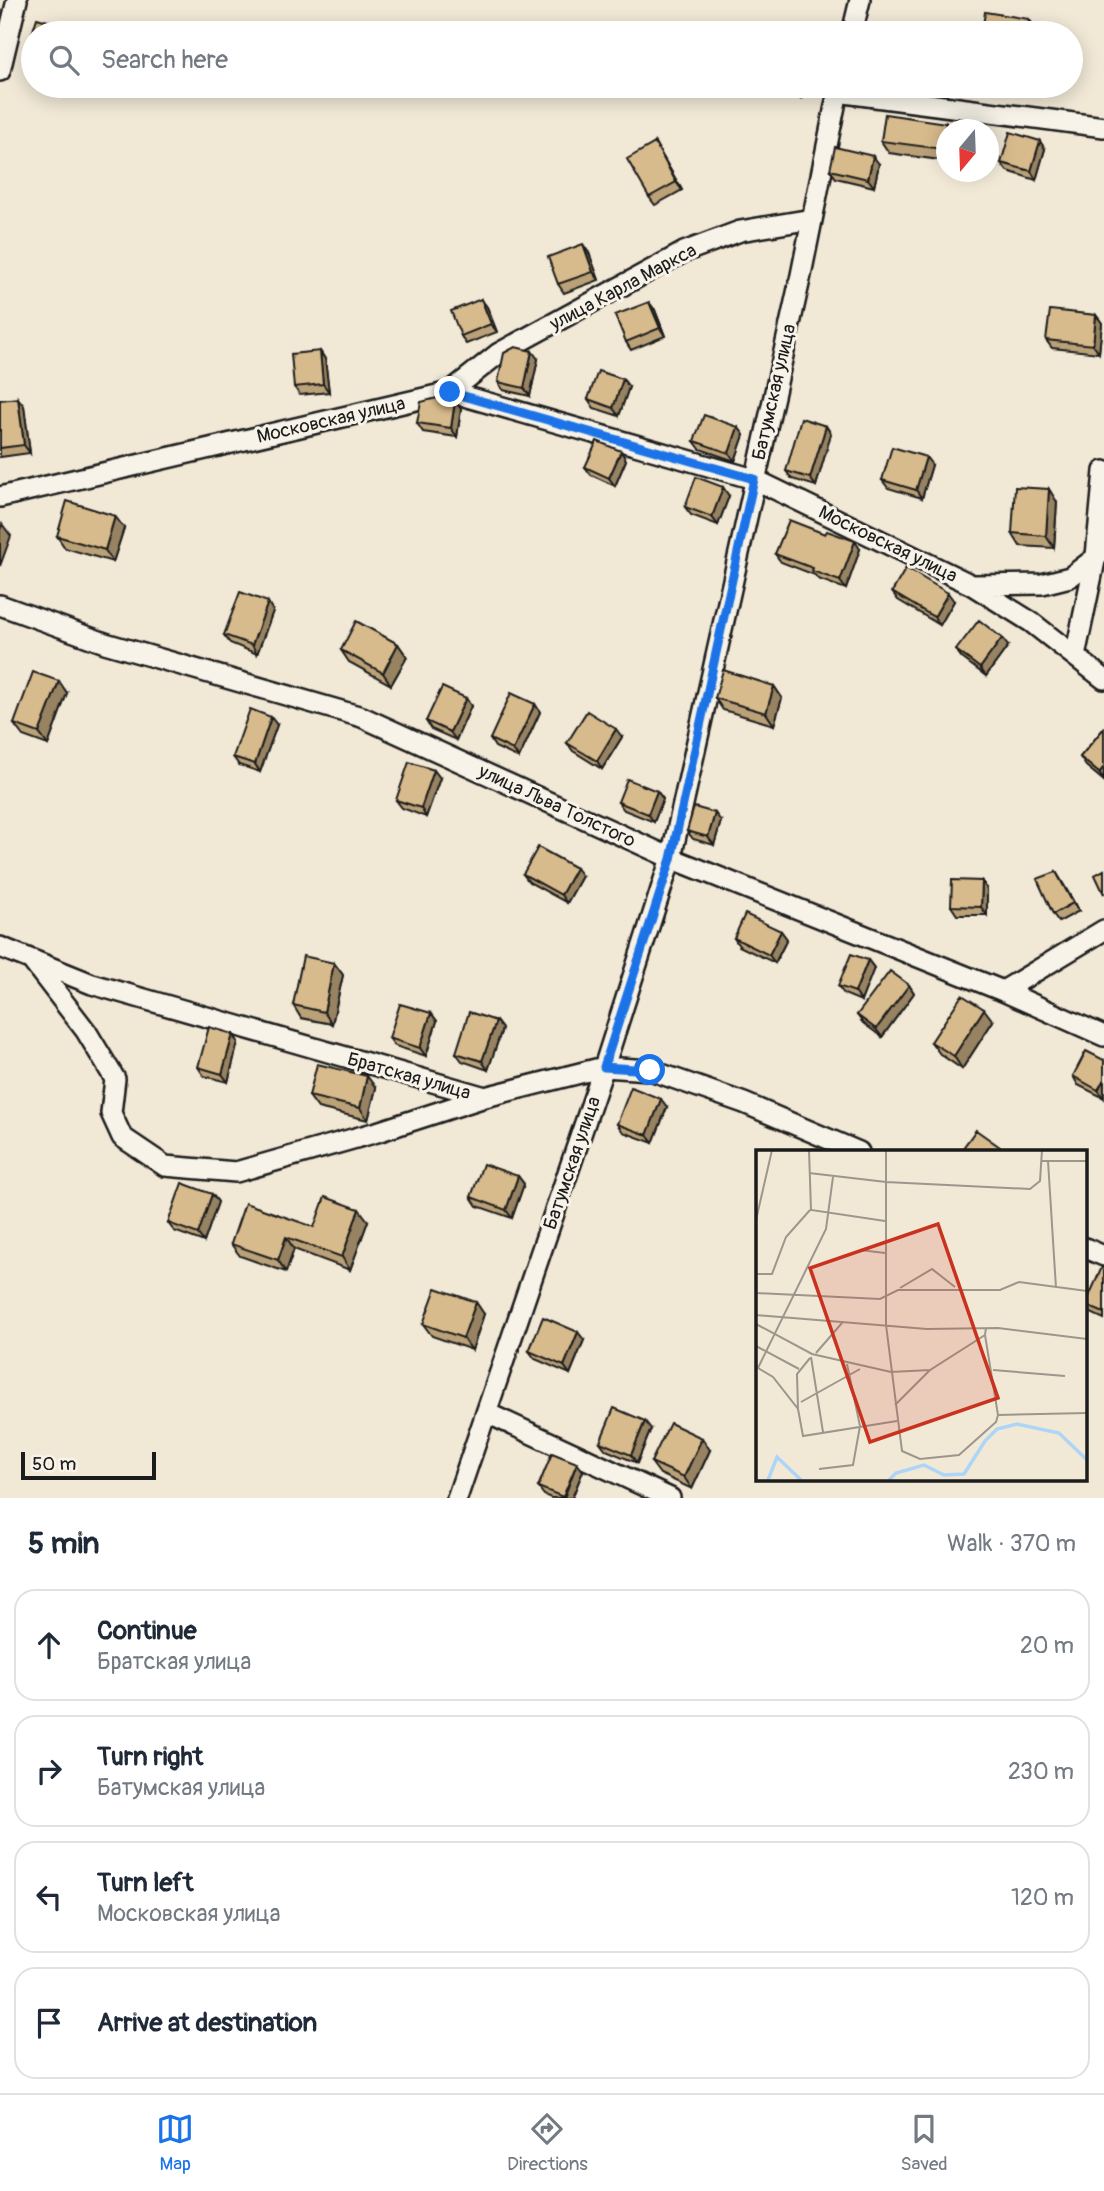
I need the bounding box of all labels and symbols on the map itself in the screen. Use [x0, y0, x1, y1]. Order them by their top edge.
north arrow [936, 119, 999, 182]
street label: улица Карла Маркса [545, 238, 701, 336]
street label: Батумская улица [747, 321, 801, 462]
route end [434, 376, 465, 407]
street label: Московская улица [254, 391, 408, 449]
street label: Московская улица [815, 500, 962, 588]
street label: улица Льва Толстого [474, 759, 639, 853]
street label: Братская улица [344, 1047, 474, 1105]
route start [634, 1054, 665, 1085]
street label: Батумская улица [538, 1093, 606, 1233]
inset map [756, 1150, 1086, 1480]
scale bar [21, 1449, 156, 1481]

